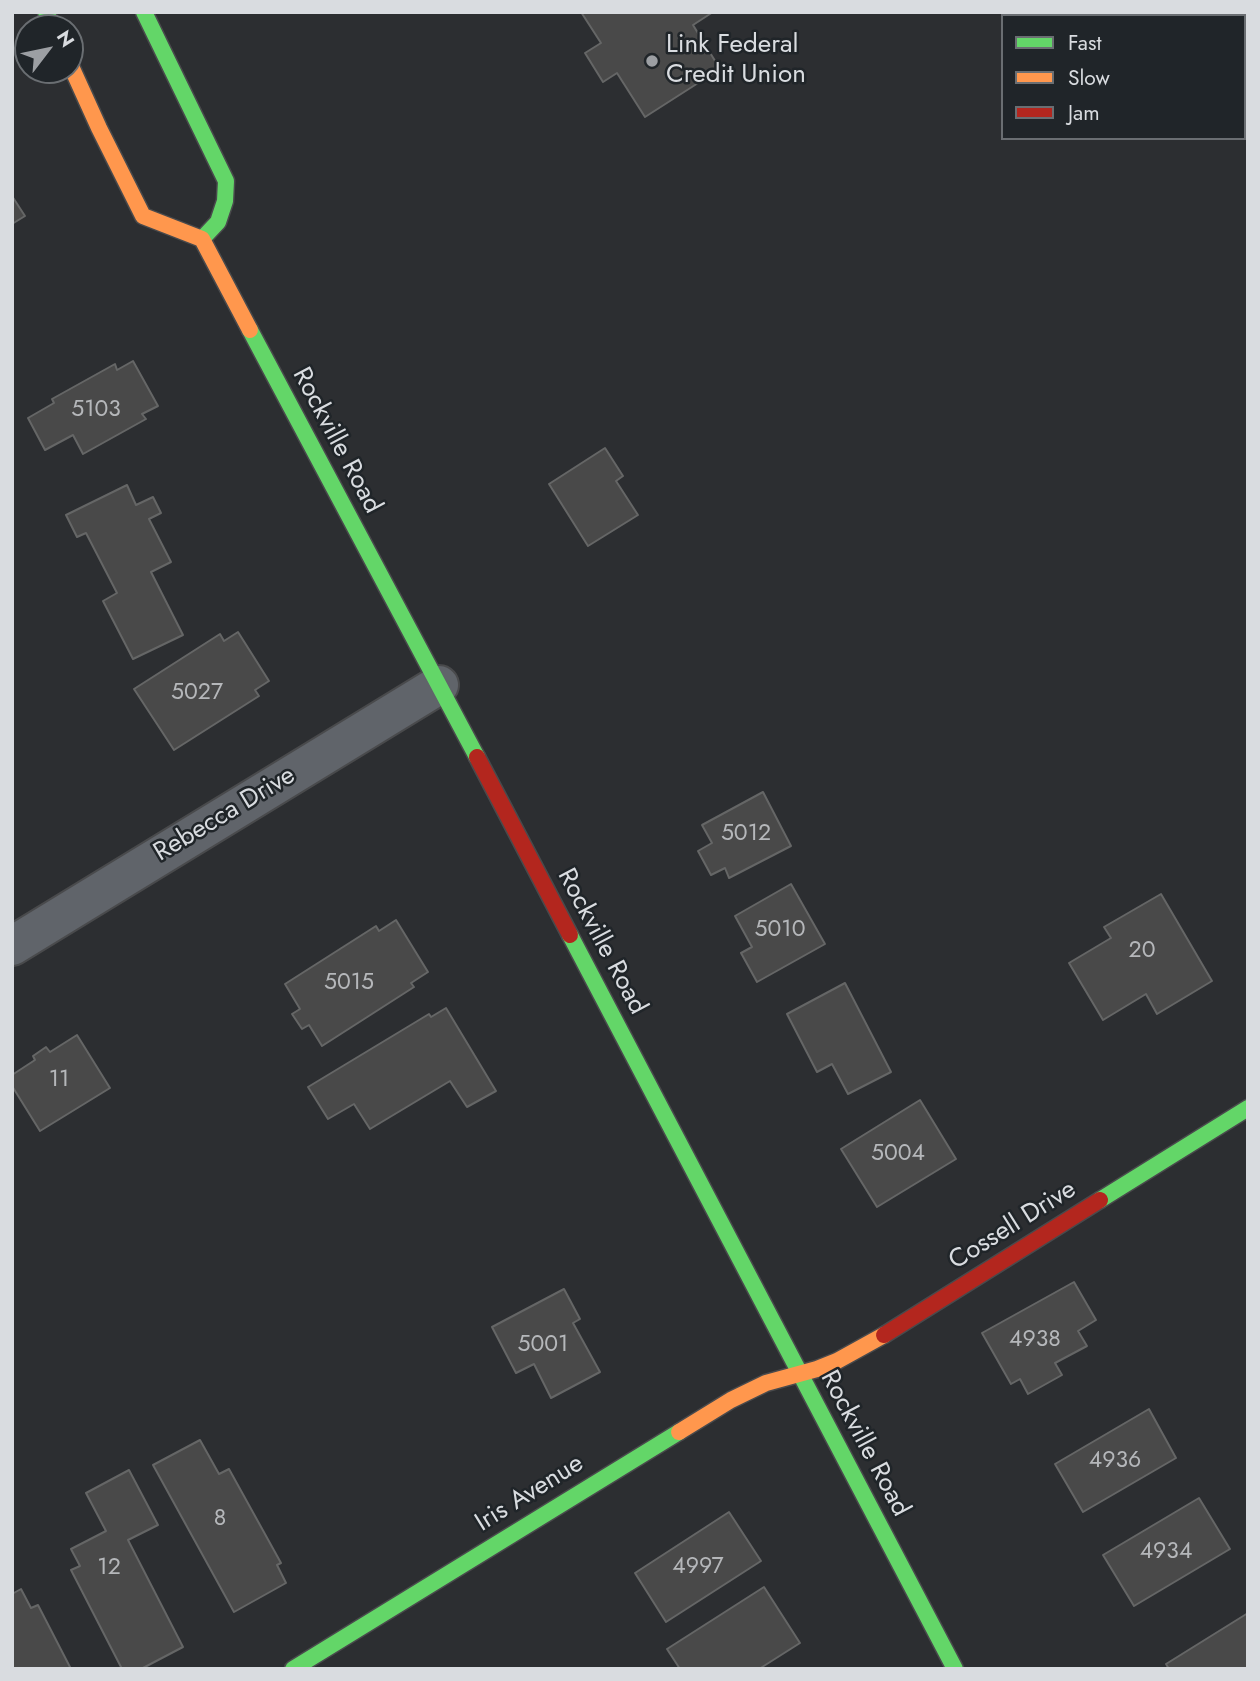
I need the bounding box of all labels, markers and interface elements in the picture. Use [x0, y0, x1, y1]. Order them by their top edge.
north arrow [14, 14, 84, 84]
legend [1001, 14, 1246, 140]
text: N [50, 25, 81, 52]
text: Fast [1068, 28, 1101, 58]
place label: Link Federal Credit Union [666, 30, 806, 92]
marker: Link Federal Credit Union [644, 53, 660, 69]
text: Slow [1068, 63, 1110, 93]
text: Jam [1068, 98, 1100, 128]
street label: Rockville Road [285, 363, 387, 519]
house number: 5103 [71, 396, 121, 424]
house number: 5027 [171, 679, 223, 707]
street label: Rebecca Drive [149, 761, 301, 869]
house number: 5012 [721, 820, 771, 848]
street label: Rockville Road [550, 864, 652, 1020]
house number: 5010 [755, 916, 805, 944]
house number: 20 [1129, 937, 1155, 965]
house number: 5015 [324, 969, 374, 997]
house number: 11 [49, 1066, 69, 1094]
house number: 5004 [871, 1140, 925, 1168]
street label: Cossell Drive [944, 1175, 1082, 1277]
house number: 4938 [1009, 1326, 1061, 1354]
house number: 5001 [518, 1331, 568, 1359]
street label: Rockville Road [813, 1366, 915, 1522]
house number: 4936 [1089, 1447, 1141, 1475]
street label: Iris Avenue [470, 1449, 590, 1539]
house number: 8 [214, 1505, 226, 1533]
house number: 4934 [1140, 1538, 1192, 1566]
house number: 4997 [672, 1553, 724, 1581]
house number: 12 [97, 1554, 121, 1582]

